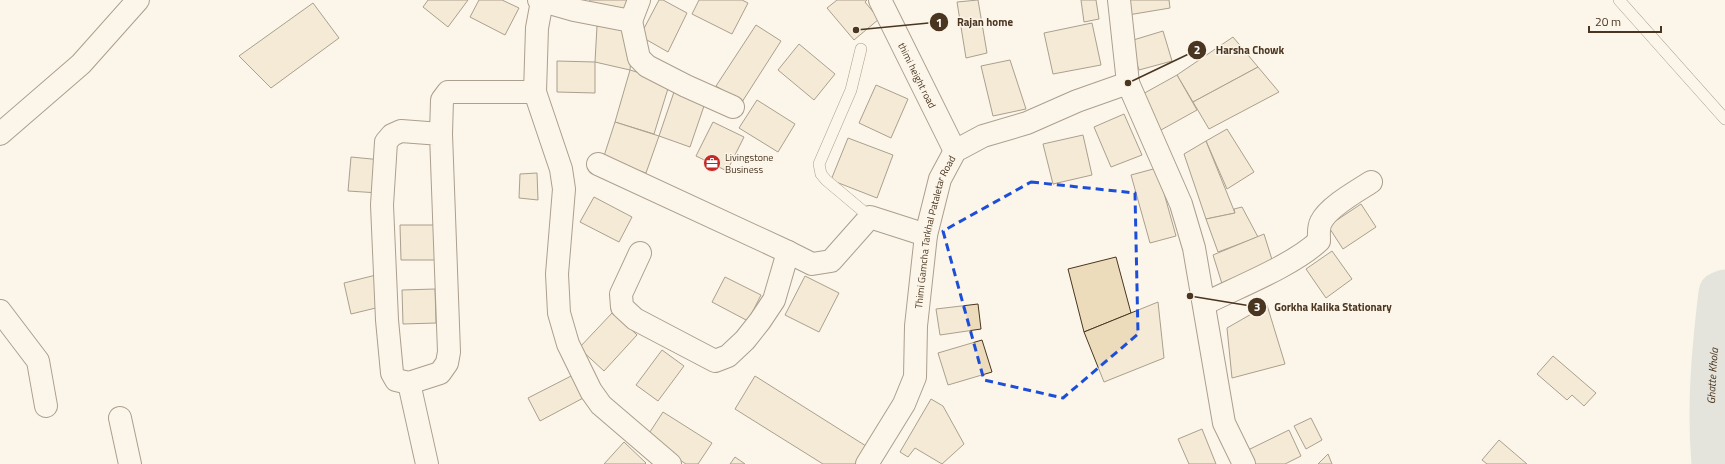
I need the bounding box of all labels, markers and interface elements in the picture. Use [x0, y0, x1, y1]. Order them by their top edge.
scale bar [1589, 8, 1661, 34]
callout: Rajan home [929, 11, 1021, 34]
text: 20 m [1595, 12, 1621, 31]
text: 1 [936, 13, 942, 32]
text: Rajan home [957, 14, 1013, 30]
callout: Harsha Chowk [1187, 38, 1292, 61]
street label: thimi height road [894, 40, 940, 111]
text: 2 [1194, 40, 1200, 59]
text: Harsha Chowk [1216, 42, 1285, 58]
place label: Livingstone Business [725, 150, 773, 177]
office icon: Livingstone Business [702, 153, 722, 173]
street label: Thimi Gamcha Tarkhal Pataletar Road [911, 153, 959, 309]
callout: Gorkha Kalika Stationary [1247, 296, 1400, 319]
text: 3 [1254, 297, 1260, 316]
text: Gorkha Kalika Stationary [1274, 299, 1392, 315]
water label: Ghatte Khola [1703, 347, 1722, 404]

